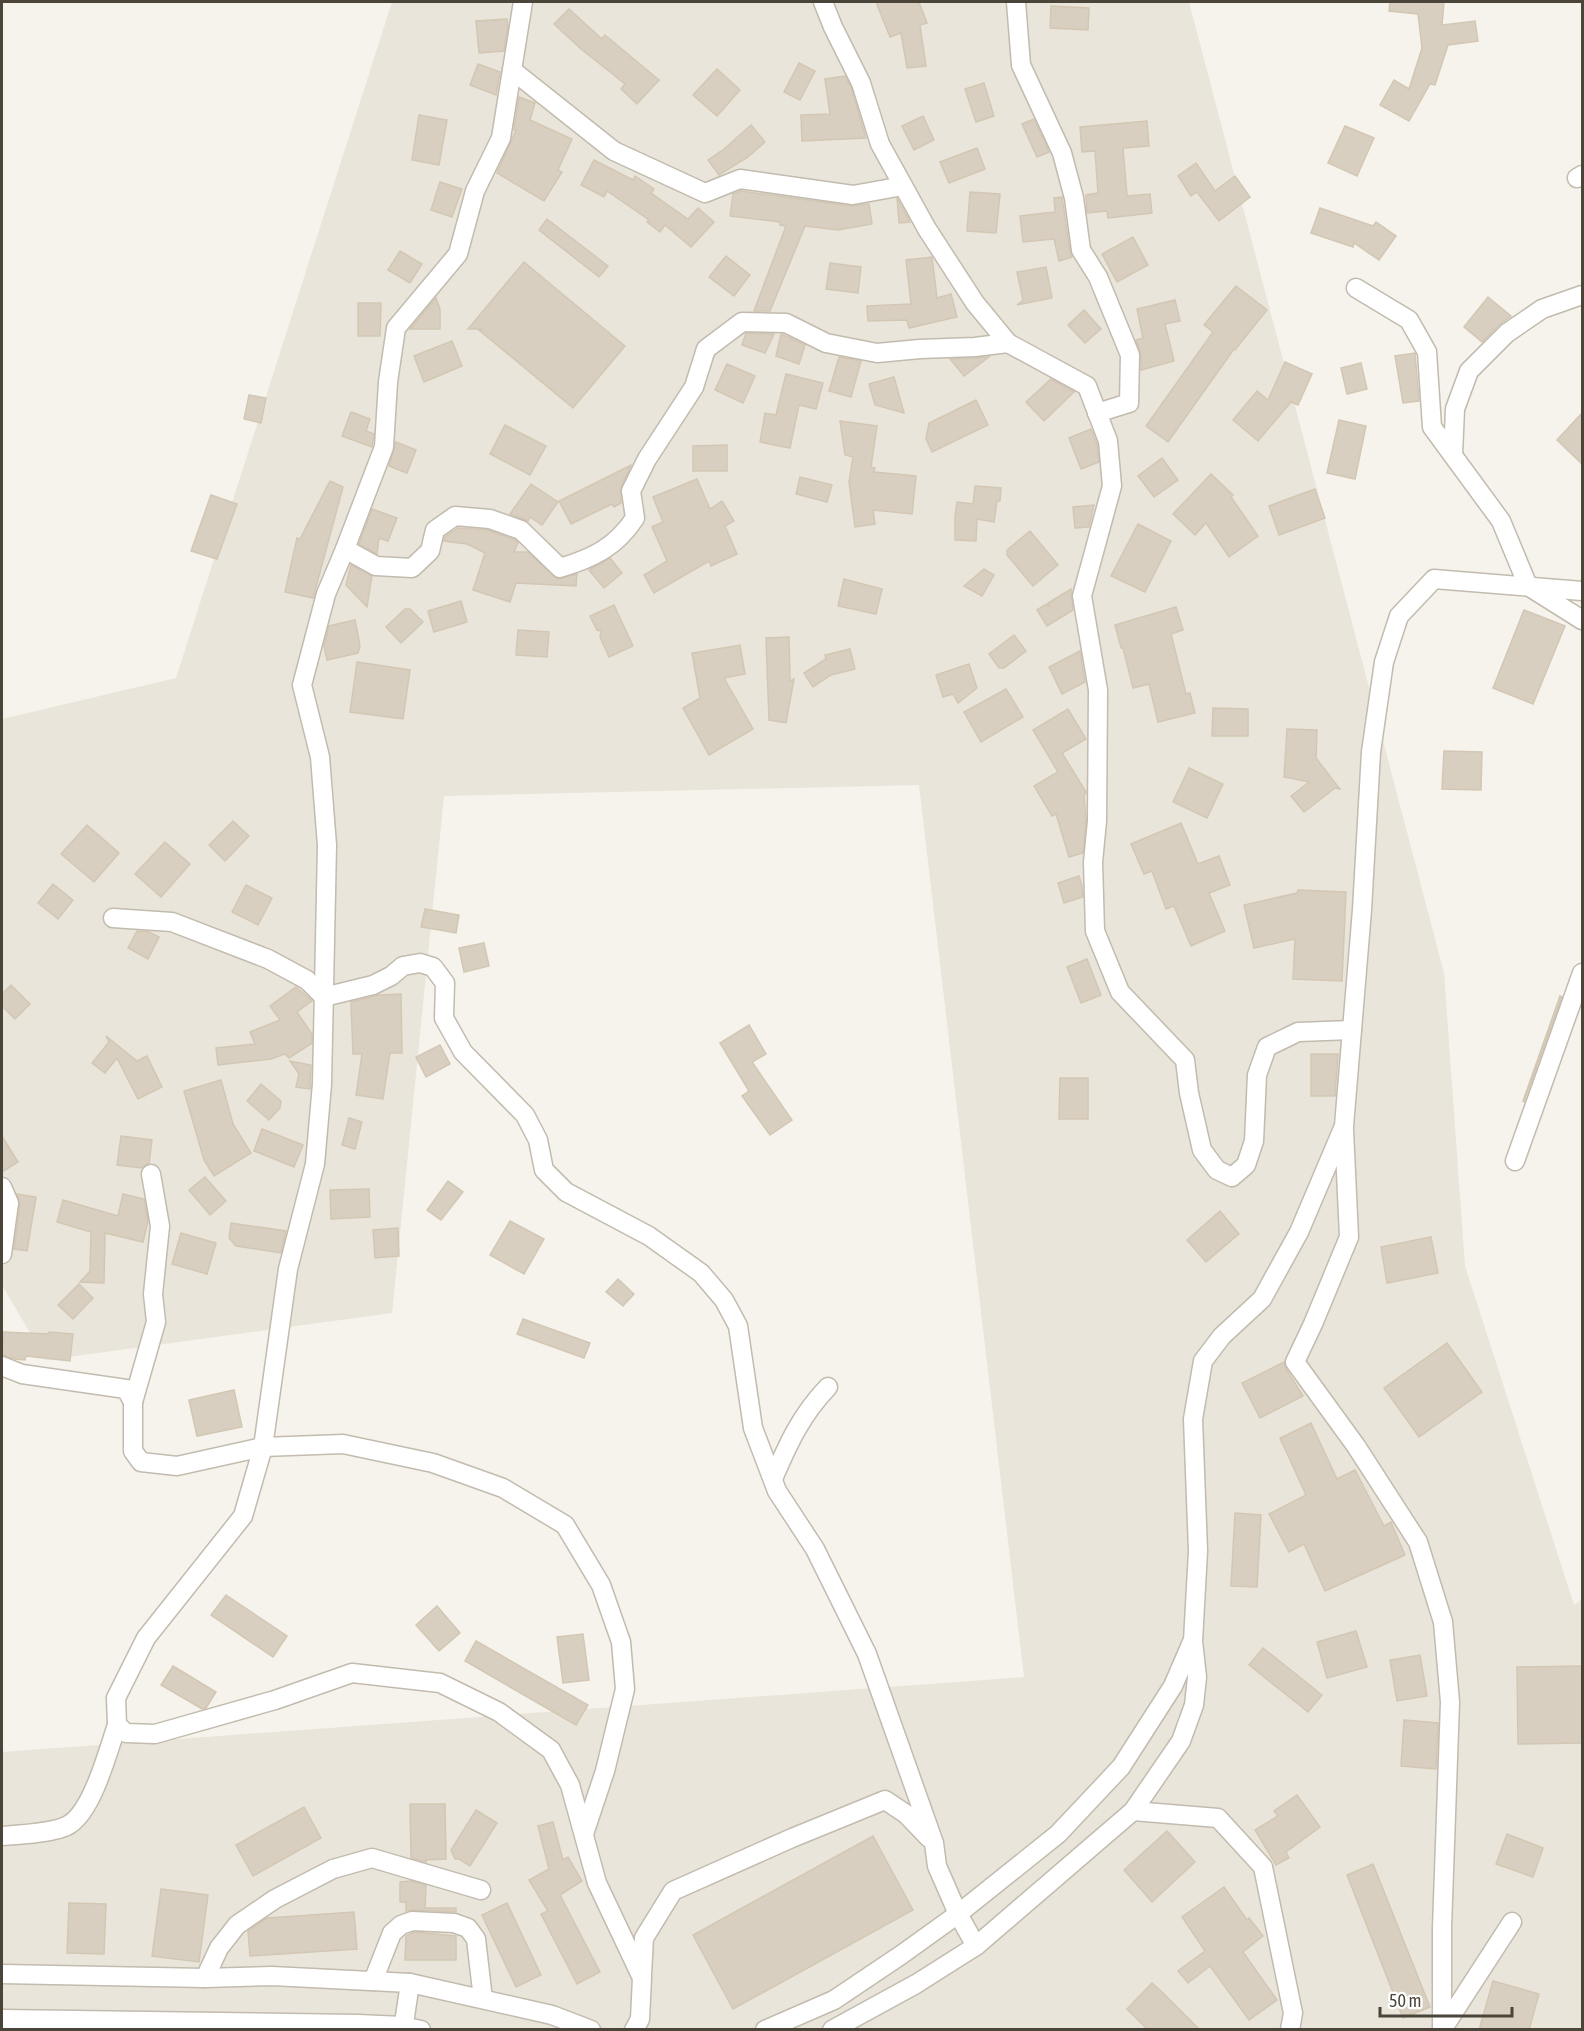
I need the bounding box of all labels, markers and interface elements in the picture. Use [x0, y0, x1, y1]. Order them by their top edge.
scale bar [1380, 1980, 1512, 2018]
text: 50 m [1389, 1990, 1421, 2011]

